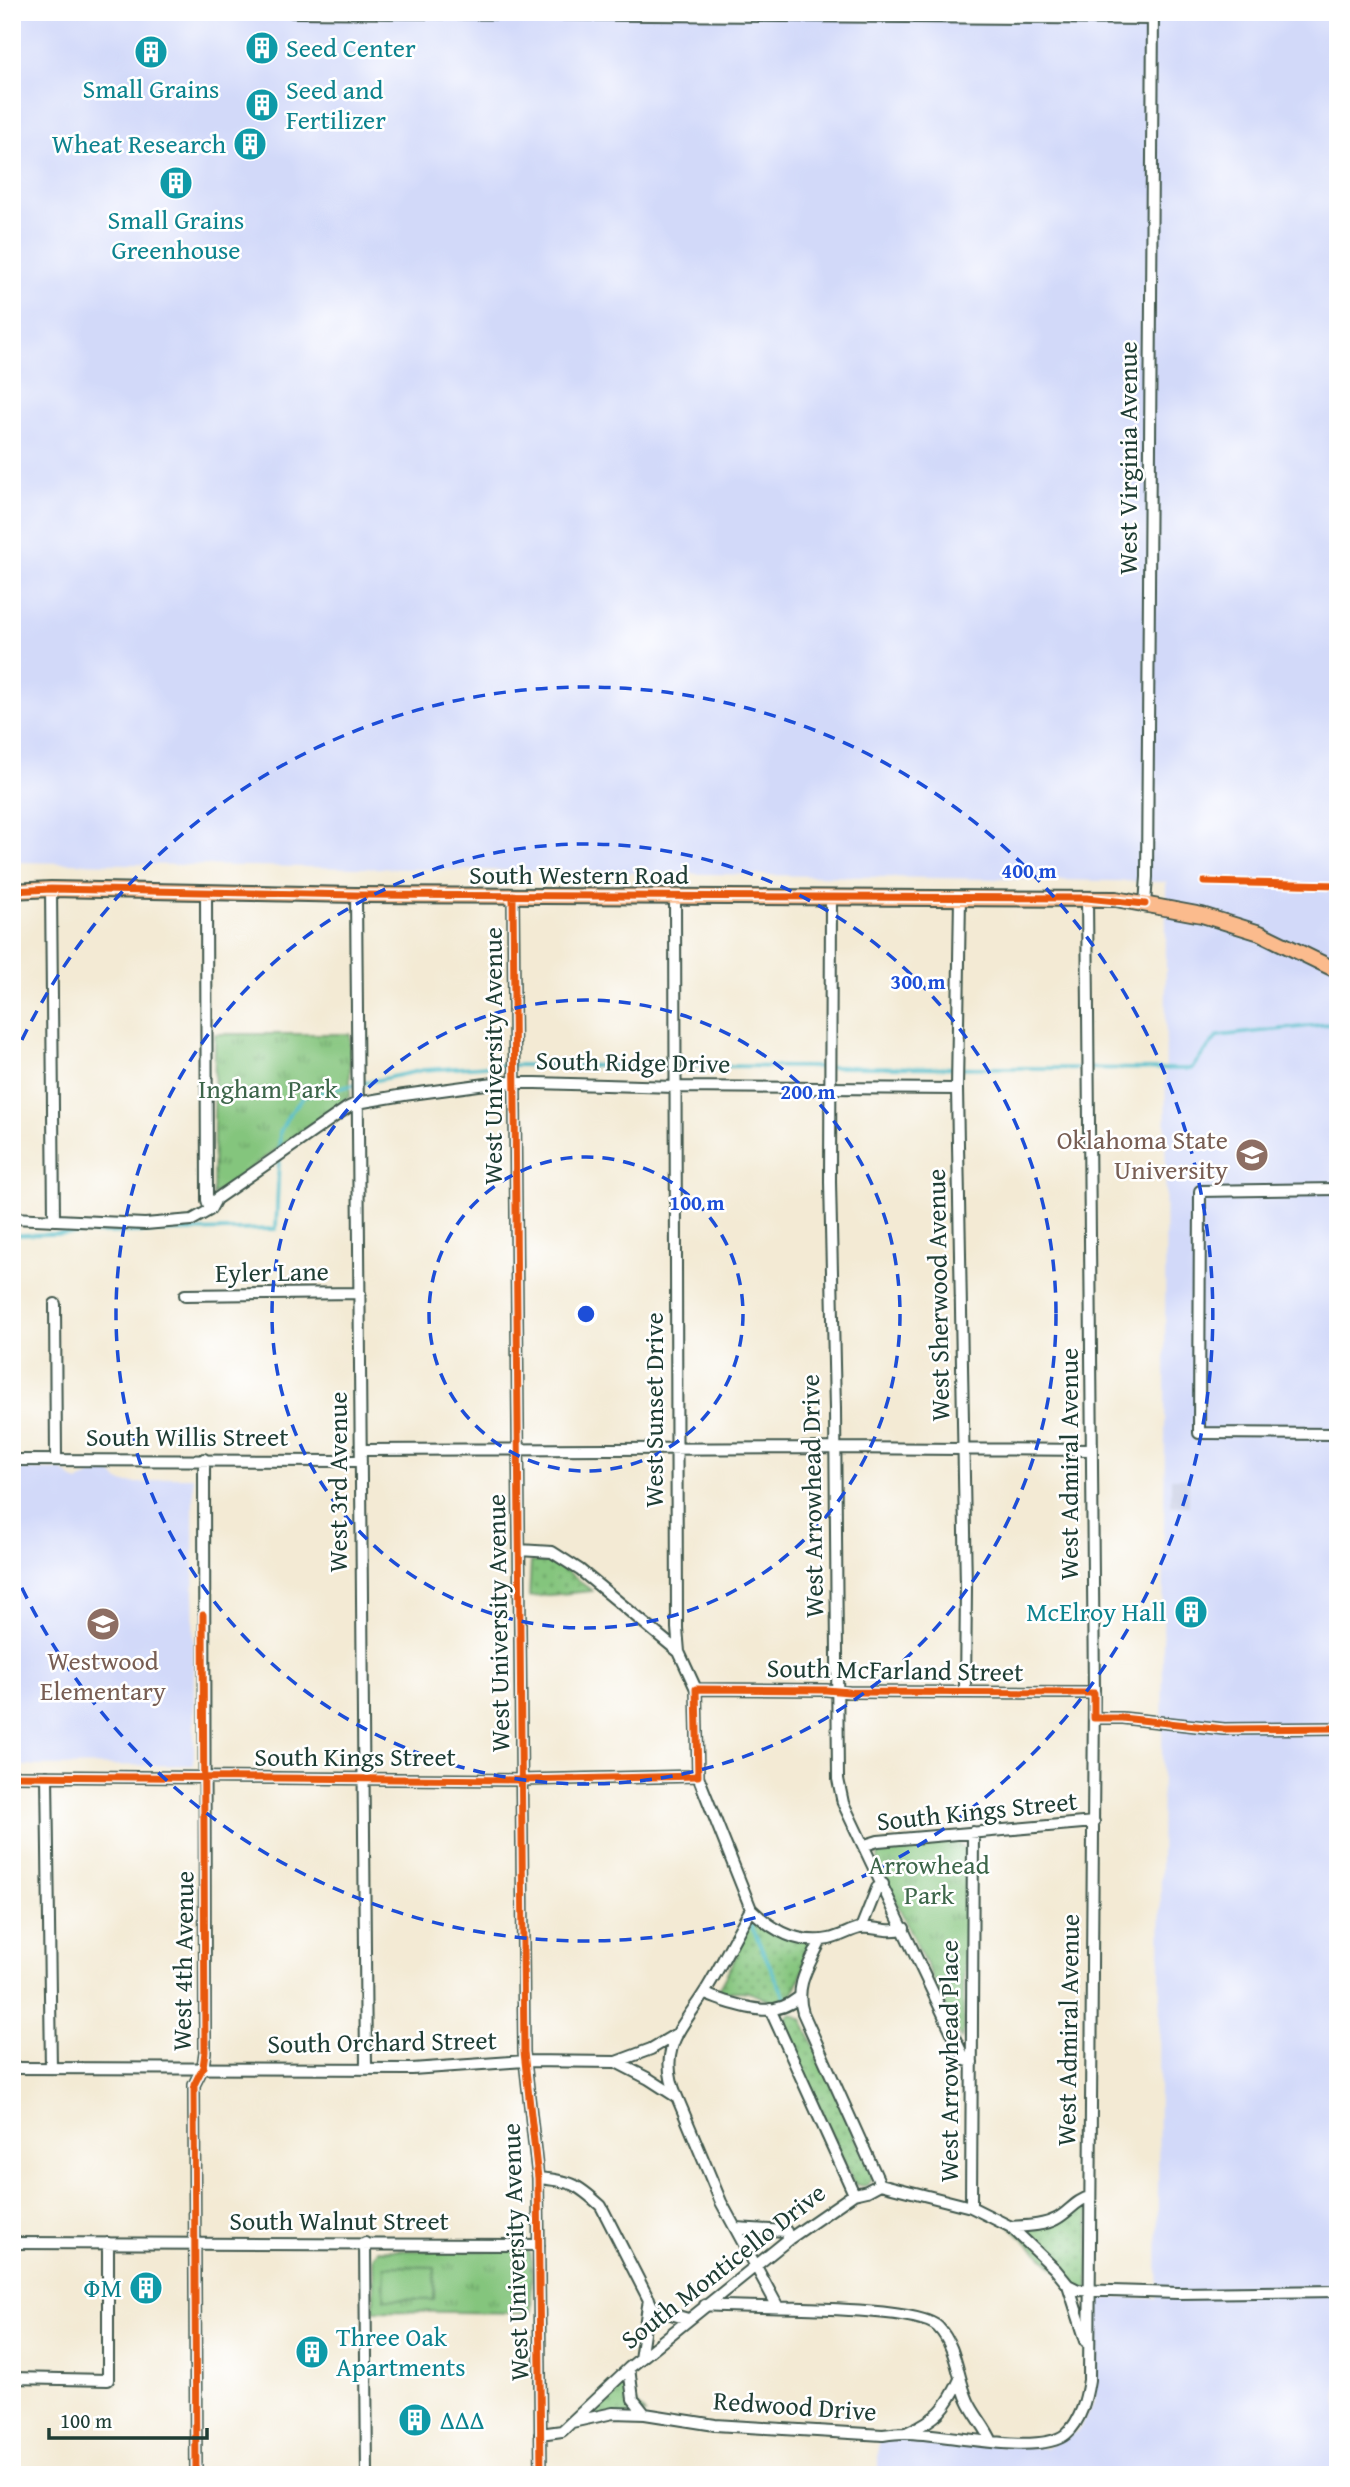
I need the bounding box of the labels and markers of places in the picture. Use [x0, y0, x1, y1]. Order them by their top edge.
place label: Seed Center [286, 28, 416, 67]
building icon: Seed Center [243, 29, 281, 67]
building icon: Small Grains [132, 33, 170, 71]
place label: Small Grains [83, 69, 219, 108]
place label: Seed and Fertilizer [286, 70, 386, 139]
building icon: Seed and Fertilizer [243, 86, 281, 124]
place label: Wheat Research [52, 124, 226, 163]
building icon: Wheat Research [231, 125, 269, 163]
building icon: Small Grains Greenhouse [157, 164, 195, 202]
place label: Small Grains Greenhouse [108, 200, 244, 269]
place label: Oklahoma State University [1057, 1120, 1228, 1189]
school or university icon: Oklahoma State University [1233, 1136, 1271, 1174]
centre of rings [574, 1302, 598, 1326]
place label: McElroy Hall [1026, 1592, 1166, 1631]
building icon: McElroy Hall [1172, 1593, 1210, 1631]
school or university icon: Westwood Elementary [84, 1605, 122, 1643]
place label: Westwood Elementary [40, 1641, 166, 1710]
place label: ΦΜ [83, 2268, 122, 2307]
building icon: ΦΜ [127, 2269, 165, 2307]
place label: Three Oak Apartments [336, 2317, 466, 2386]
building icon: Three Oak Apartments [293, 2333, 331, 2371]
place label: ΔΔΔ [440, 2400, 485, 2439]
building icon: ΔΔΔ [396, 2401, 434, 2439]

